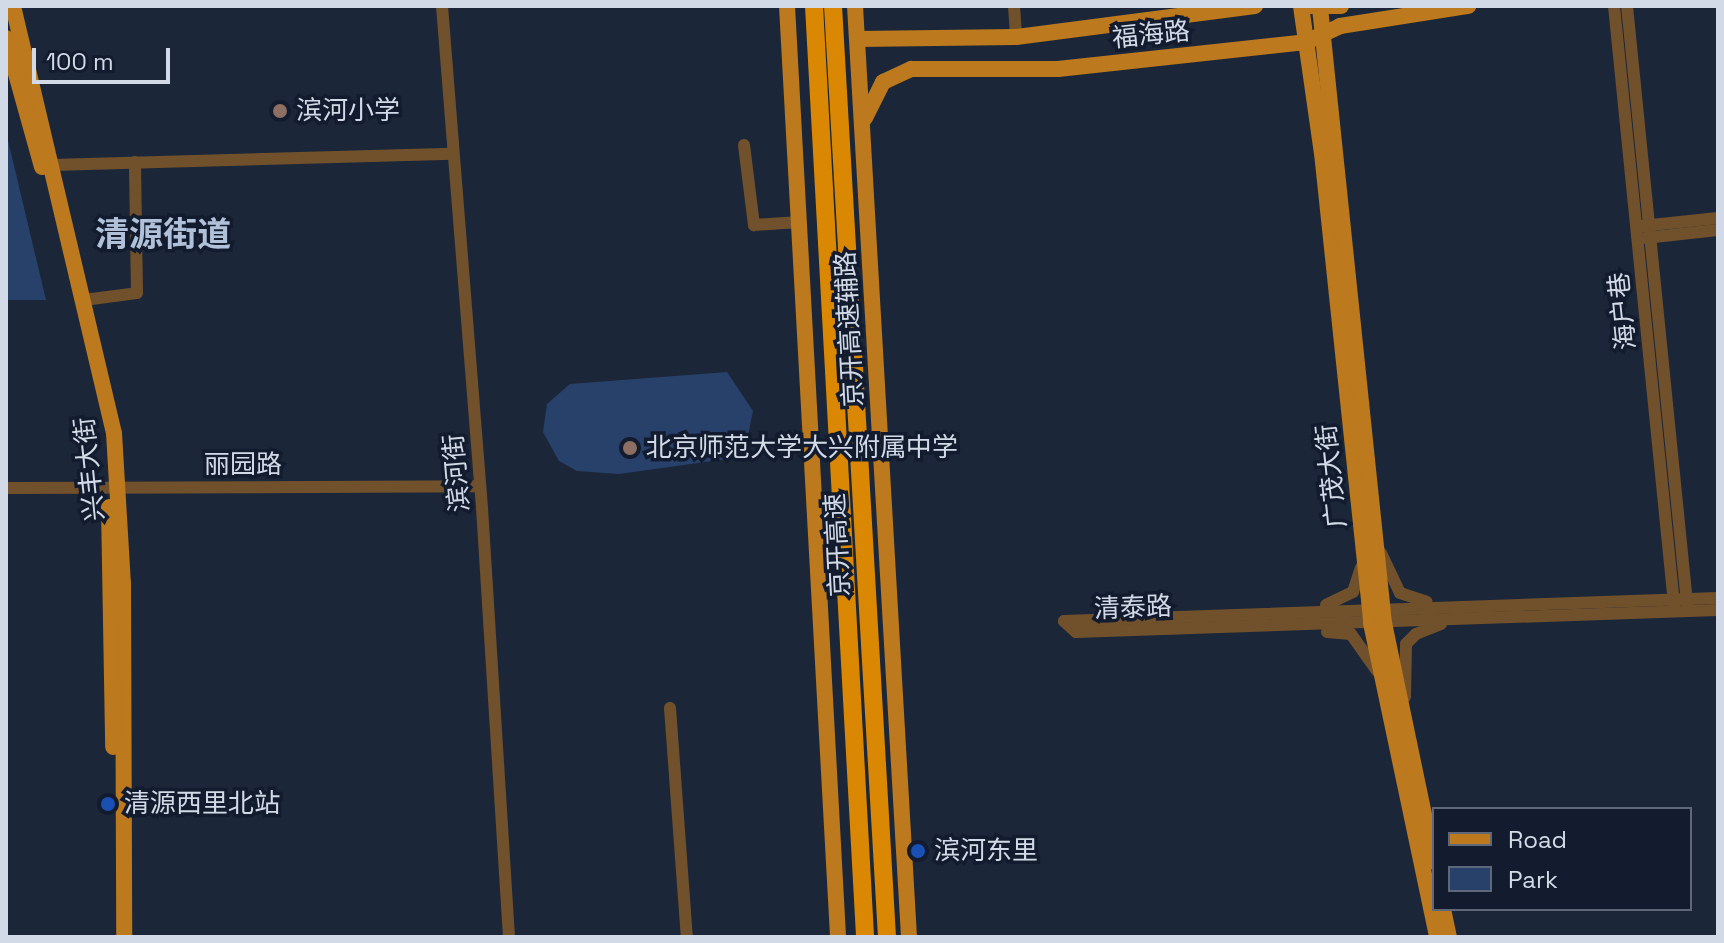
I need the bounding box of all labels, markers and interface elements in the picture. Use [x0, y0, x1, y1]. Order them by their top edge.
street label: 福海路 [1111, 15, 1191, 55]
scale bar [36, 32, 174, 82]
text: 100 m [46, 46, 114, 77]
place label: 滨河小学 [296, 95, 400, 127]
marker: 滨河小学 [271, 102, 289, 120]
district label: 清源街道 [95, 215, 231, 255]
street label: 京开高速辅路 [830, 250, 870, 408]
street label: 海户巷 [1603, 271, 1643, 351]
street label: 兴丰大街 [69, 416, 111, 522]
street label: 广茂大街 [1311, 423, 1353, 529]
place label: 北京师范大学大兴附属中学 [646, 432, 958, 464]
street label: 滨河街 [438, 433, 476, 513]
marker: 北京师范大学大兴附属中学 [621, 439, 639, 457]
street label: 丽园路 [204, 449, 282, 481]
street label: 京开高速 [820, 492, 856, 598]
street label: 清泰路 [1093, 591, 1173, 625]
place label: 清源西里北站 [124, 788, 280, 820]
marker: 清源西里北站 [99, 795, 117, 813]
legend [1432, 807, 1692, 911]
text: Road [1508, 824, 1567, 855]
place label: 滨河东里 [934, 835, 1038, 867]
marker: 滨河东里 [909, 842, 927, 860]
text: Park [1508, 864, 1558, 895]

